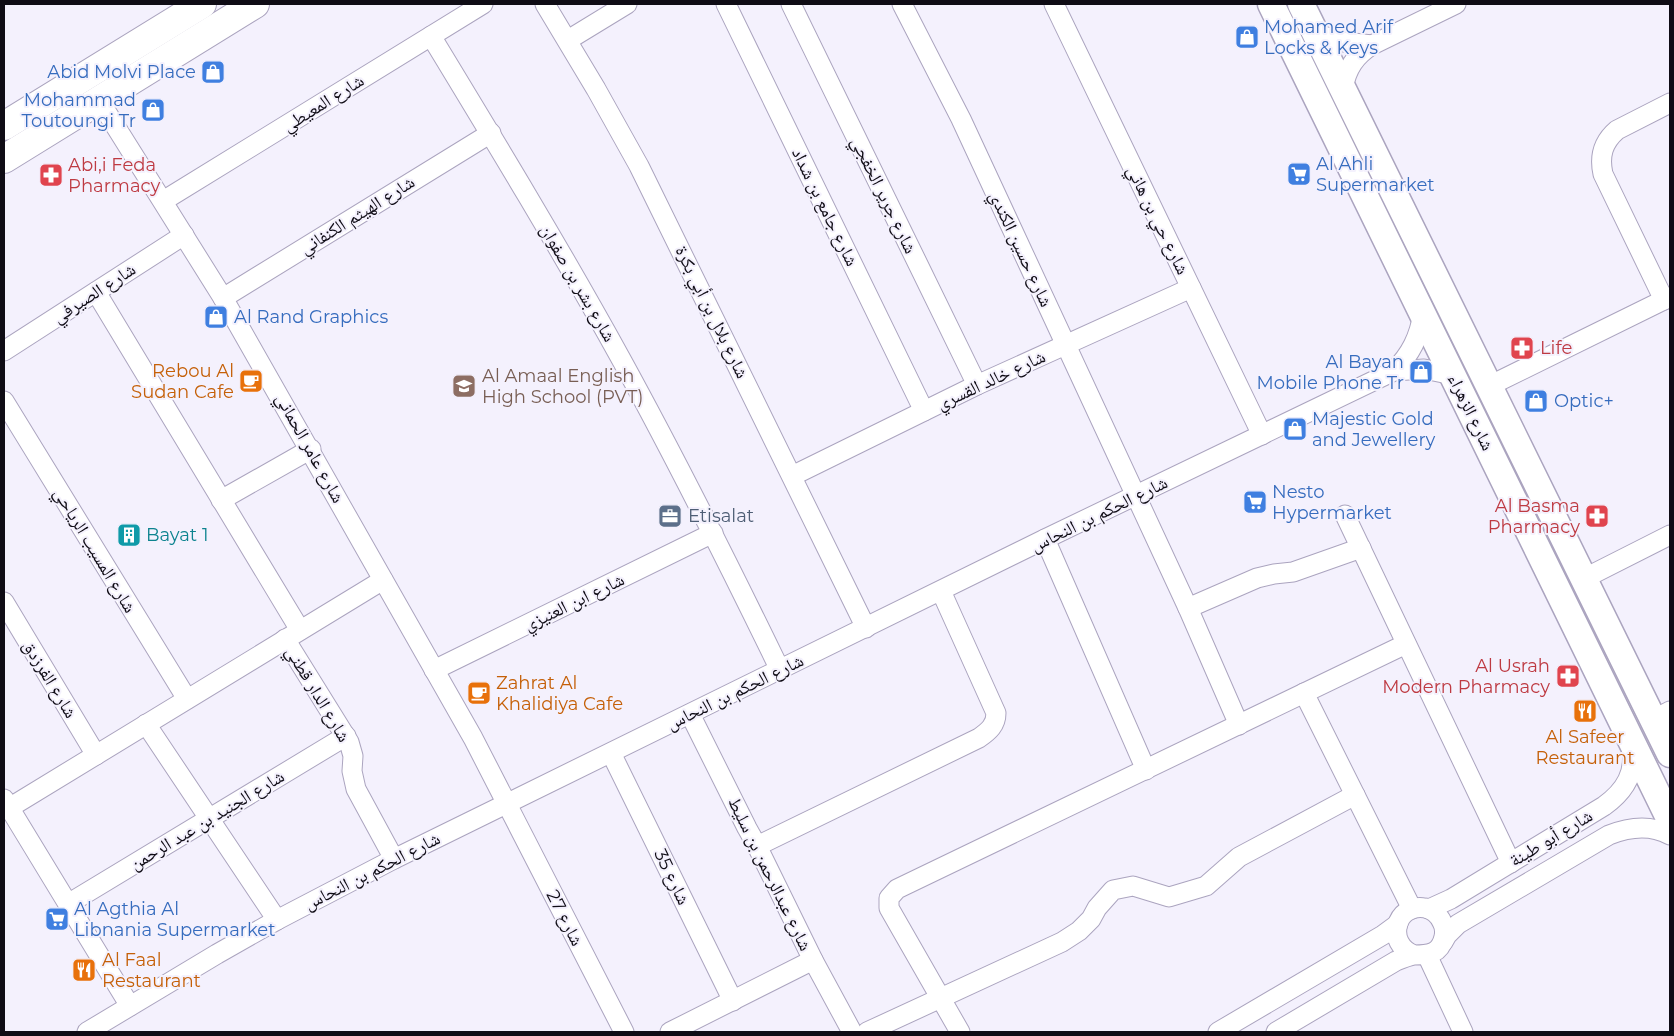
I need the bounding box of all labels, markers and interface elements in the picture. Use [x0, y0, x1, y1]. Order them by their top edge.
place label: Mohamed Arif Locks & Keys [1264, 16, 1394, 59]
shop icon: Mohamed Arif Locks & Keys [1234, 24, 1260, 50]
shop icon: Abid Molvi Place [200, 59, 226, 85]
place label: Abid Molvi Place [47, 61, 196, 83]
street label: شارع المعيطي [278, 69, 370, 140]
place label: Mohammad Toutoungi Tr [22, 89, 136, 132]
shop icon: Mohammad Toutoungi Tr [140, 97, 166, 123]
street label: شارع جرير الخفجي [843, 133, 922, 259]
street label: شارع جامع بن شداد [786, 144, 863, 270]
place label: Al Ahli Supermarket [1316, 153, 1435, 196]
place label: Abi,i Feda Pharmacy [68, 154, 161, 197]
supermarket icon: Al Ahli Supermarket [1286, 161, 1312, 187]
pharmacy icon: Abi,i Feda Pharmacy [38, 162, 64, 188]
street label: شارع حي بن هاني [1119, 162, 1194, 280]
street label: شارع الهيثم الكنفاني [295, 171, 420, 262]
street label: شارع حسين الكندي [981, 188, 1057, 312]
street label: شارع بشر بن صفوان [535, 220, 621, 346]
street label: شارع بلال بن أبي بكرة [667, 242, 754, 383]
street label: شارع الصيرفي [48, 258, 142, 331]
shop icon: Al Rand Graphics [203, 304, 229, 330]
place label: Al Rand Graphics [234, 306, 388, 328]
pharmacy icon: Life [1509, 335, 1535, 361]
place label: Life [1540, 337, 1572, 359]
street label: شارع خالد القسري [933, 345, 1050, 418]
place label: Al Bayan Mobile Phone Tr [1257, 351, 1404, 394]
shop icon: Al Bayan Mobile Phone Tr [1408, 359, 1434, 385]
place label: Rebou Al Sudan Cafe [131, 360, 234, 403]
place label: Al Amaal English High School (PVT) [482, 365, 643, 408]
cafe icon: Rebou Al Sudan Cafe [238, 368, 264, 394]
street label: شارع الزهراء [1443, 370, 1499, 454]
school or university icon: Al Amaal English High School (PVT) [451, 373, 477, 399]
shop icon: Optic+ [1523, 388, 1549, 414]
street label: شارع عامر الحماني [268, 389, 349, 508]
place label: Optic+ [1554, 390, 1614, 412]
place label: Majestic Gold and Jewellery [1312, 408, 1435, 451]
shop icon: Majestic Gold and Jewellery [1282, 416, 1308, 442]
street label: شارع الحكم بن النحاس [1027, 471, 1172, 558]
place label: Nesto Hypermarket [1272, 481, 1392, 524]
street label: شارع المسيب الرياحي [46, 483, 141, 618]
supermarket icon: Nesto Hypermarket [1242, 489, 1268, 515]
place label: Al Basma Pharmacy [1488, 495, 1580, 538]
office icon: Etisalat [657, 503, 683, 529]
pharmacy icon: Al Basma Pharmacy [1584, 503, 1610, 529]
place label: Etisalat [688, 505, 754, 527]
building icon: Bayat 1 [116, 522, 142, 548]
place label: Bayat 1 [146, 524, 208, 546]
street label: شارع ابن العنيزي [520, 568, 629, 639]
street label: شارع الفرزدق [18, 636, 82, 722]
street label: شارع الدار قطني [278, 642, 355, 748]
street label: شارع الحكم بن النحاس [663, 649, 808, 736]
place label: Al Usrah Modern Pharmacy [1382, 655, 1550, 698]
pharmacy icon: Al Usrah Modern Pharmacy [1555, 663, 1581, 689]
place label: Zahrat Al Khalidiya Cafe [496, 672, 623, 715]
cafe icon: Zahrat Al Khalidiya Cafe [466, 680, 492, 706]
restaurant icon: Al Safeer Restaurant [1572, 698, 1598, 724]
place label: Al Safeer Restaurant [1536, 726, 1634, 769]
street label: شارع الجنيد بن عبد الرحمن [126, 765, 288, 875]
street label: شارع عبدالرحمن بن سليط [723, 794, 817, 954]
street label: شارع أبو طينة [1505, 805, 1597, 871]
street label: شارع الحكم بن النحاس [300, 827, 444, 916]
street label: شارع 35 [649, 846, 695, 908]
street label: شارع 27 [542, 886, 588, 950]
place label: Al Agthia Al Libnania Supermarket [74, 898, 275, 941]
supermarket icon: Al Agthia Al Libnania Supermarket [44, 906, 70, 932]
place label: Al Faal Restaurant [102, 949, 201, 992]
restaurant icon: Al Faal Restaurant [71, 957, 97, 983]

